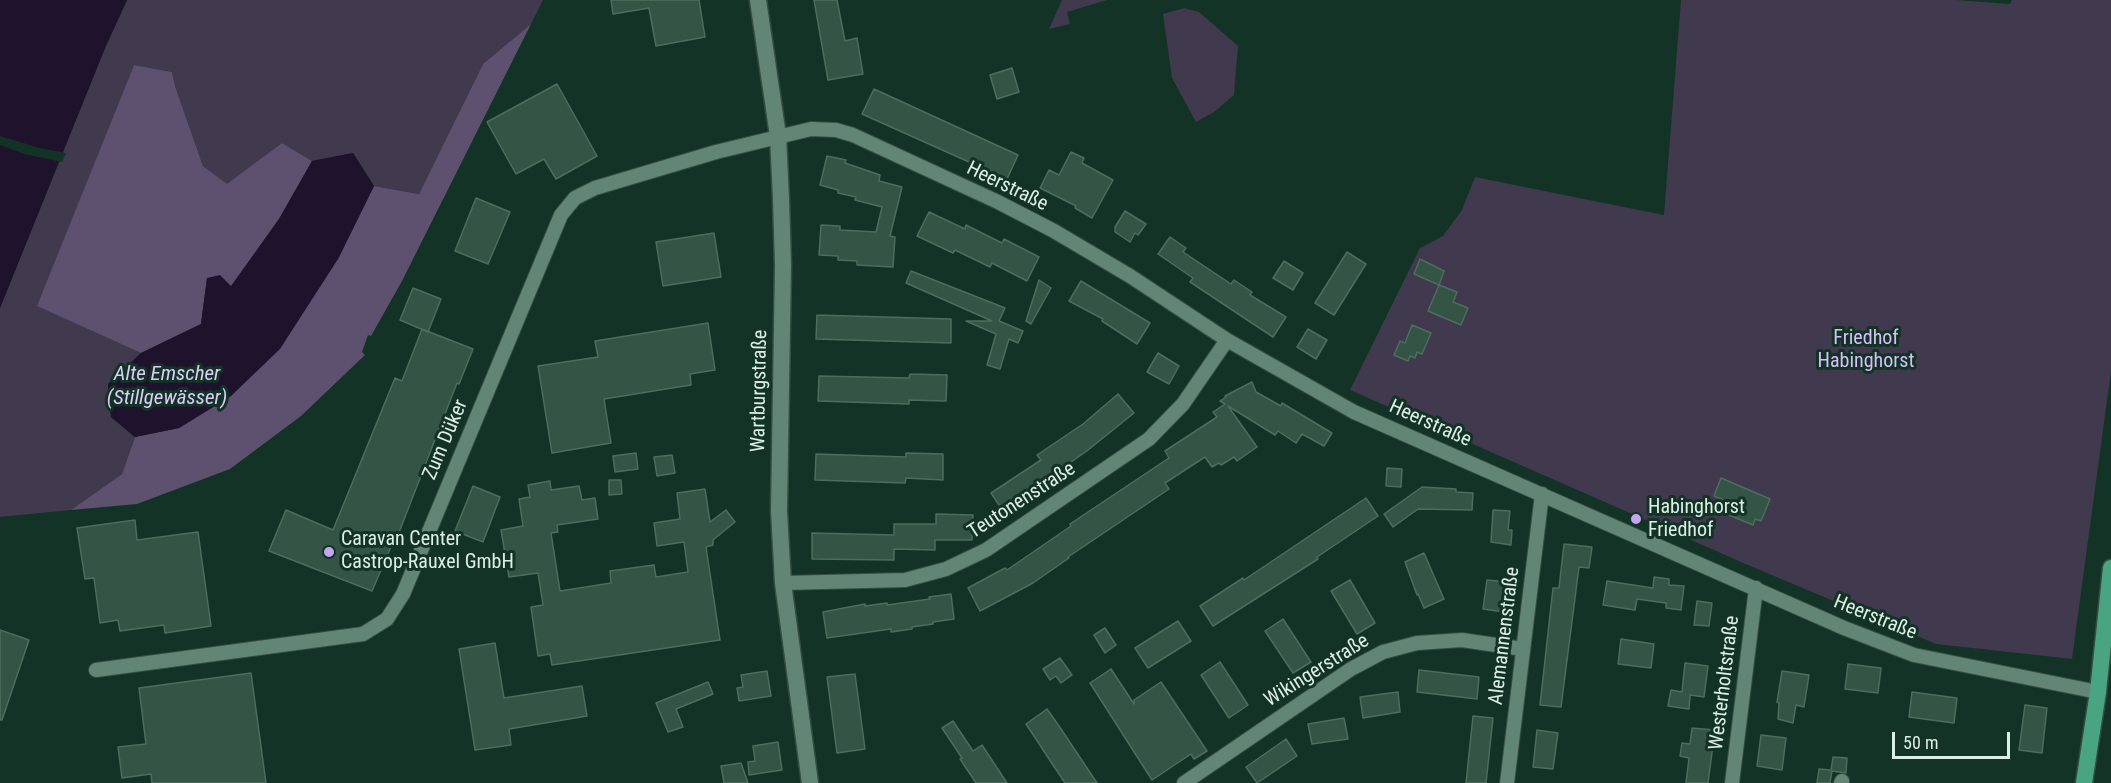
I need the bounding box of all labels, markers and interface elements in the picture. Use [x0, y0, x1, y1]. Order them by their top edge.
street label: Heerstraße [962, 157, 1052, 217]
park label: Friedhof Habinghorst [1818, 327, 1914, 374]
street label: Wartburgstraße [747, 330, 773, 452]
water label: Alte Emscher (Stillgewässer) [107, 362, 227, 412]
street label: Heerstraße [1385, 395, 1475, 453]
street label: Zum Düker [418, 396, 474, 484]
street label: Teutonenstraße [964, 457, 1080, 545]
place label: Habinghorst Friedhof [1648, 496, 1745, 543]
marker: Habinghorst Friedhof [1629, 512, 1643, 526]
place label: Caravan Center Castrop-Rauxel GmbH [341, 528, 514, 575]
marker: Caravan Center Castrop-Rauxel GmbH [322, 545, 336, 559]
street label: Alemannenstraße [1485, 566, 1525, 706]
street label: Heerstraße [1830, 591, 1920, 645]
street label: Westerholtstraße [1705, 614, 1745, 752]
street label: Wikingerstraße [1260, 629, 1374, 713]
scale bar [1895, 720, 2014, 758]
text: 50 m [1903, 732, 1938, 753]

